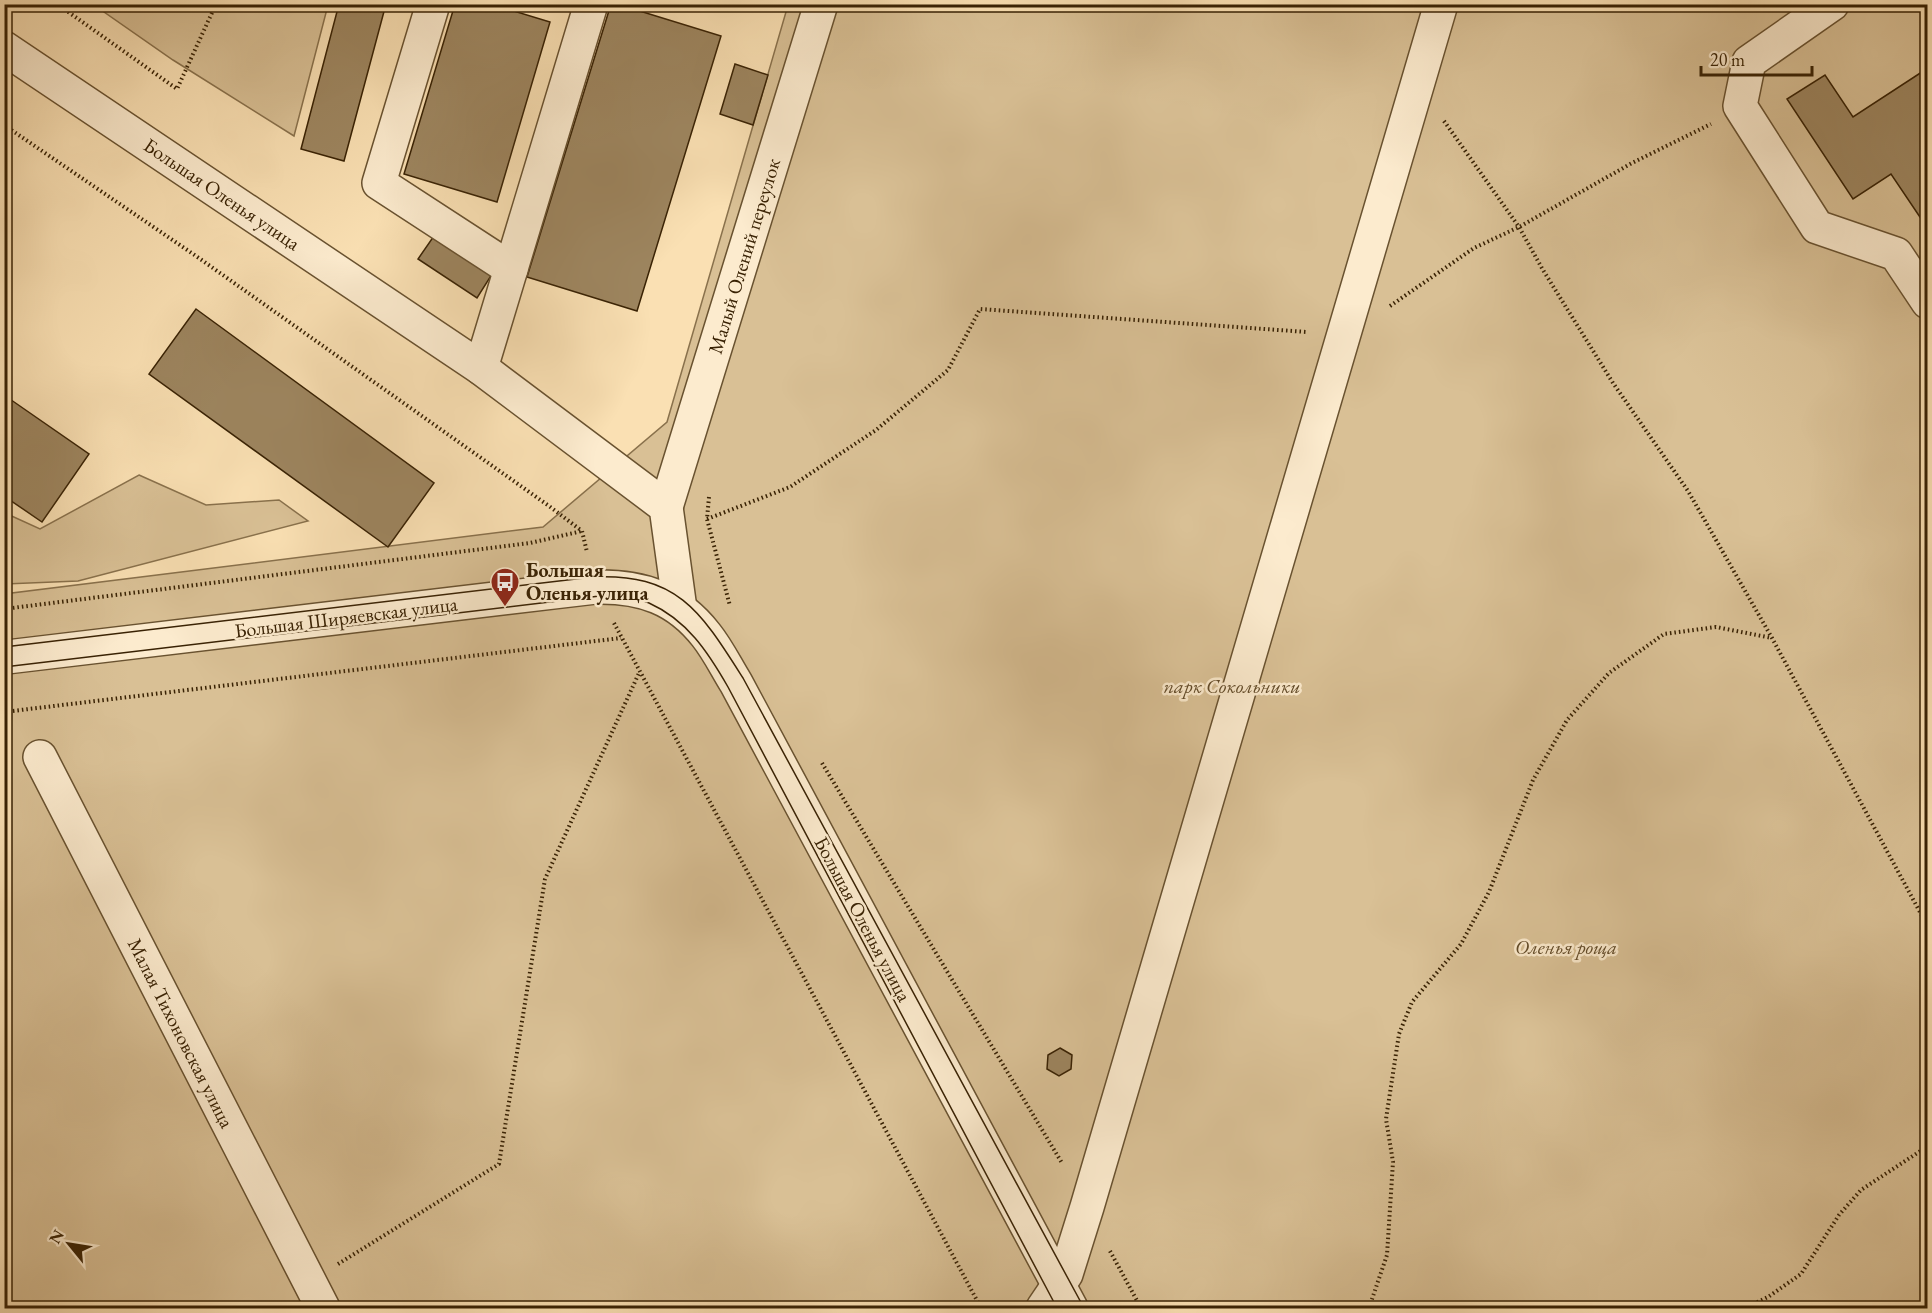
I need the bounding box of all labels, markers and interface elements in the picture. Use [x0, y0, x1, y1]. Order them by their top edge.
scale bar [1701, 39, 1812, 77]
text: 20 m [1710, 48, 1745, 71]
street label: Большая Оленья улица [139, 132, 305, 256]
street label: Малый Олений переулок [702, 155, 786, 357]
place label: Большая Оленья улица [526, 557, 649, 606]
bus stop icon: Большая Оленья улица [489, 566, 521, 608]
street label: Большая Ширяевская улица [233, 590, 459, 644]
park label: парк Сокольники [1164, 673, 1300, 699]
street label: Большая Оленья улица [808, 832, 918, 1006]
street label: Малая Тихоновская улица [122, 934, 240, 1132]
park label: Оленья роща [1515, 934, 1617, 960]
north arrow [39, 1214, 99, 1274]
text: N [44, 1226, 69, 1248]

